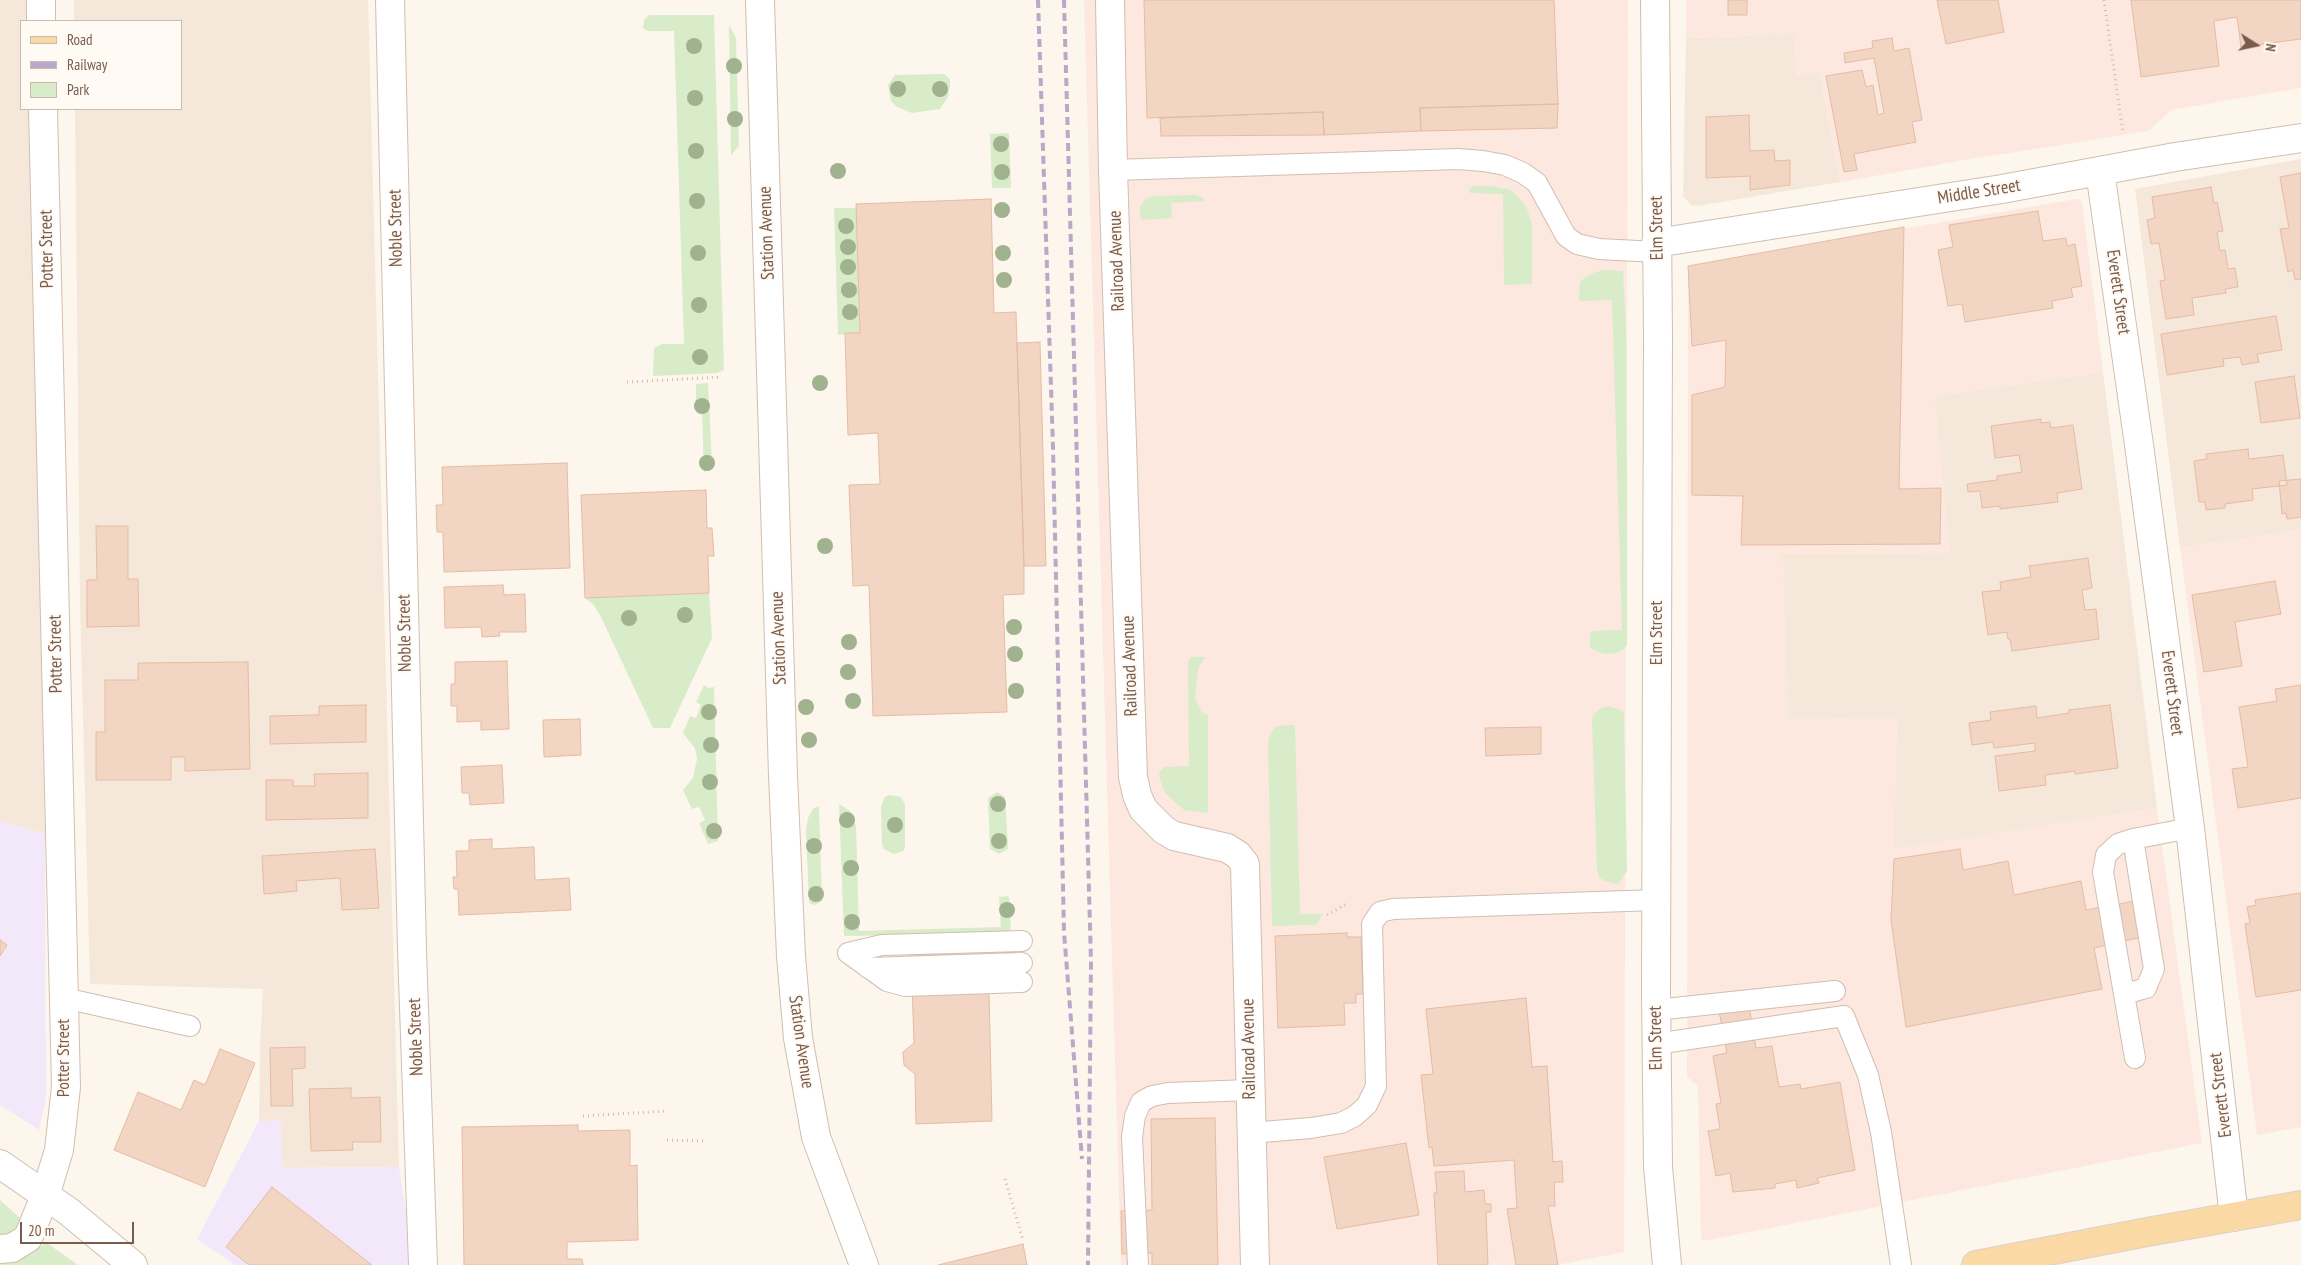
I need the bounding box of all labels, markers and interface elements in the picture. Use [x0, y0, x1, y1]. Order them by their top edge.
legend [20, 20, 182, 110]
north arrow [2231, 20, 2281, 70]
text: Road [67, 30, 93, 49]
text: N [2261, 42, 2280, 53]
text: Railway [67, 55, 107, 74]
text: Park [67, 80, 89, 99]
street label: Middle Street [1936, 175, 2022, 209]
street label: Station Avenue [755, 186, 779, 280]
street label: Noble Street [385, 189, 407, 267]
street label: Elm Street [1646, 195, 1668, 261]
street label: Potter Street [36, 210, 58, 288]
street label: Railroad Avenue [1104, 210, 1130, 312]
street label: Everett Street [2101, 248, 2135, 336]
street label: Station Avenue [767, 591, 791, 685]
street label: Noble Street [394, 594, 416, 672]
street label: Elm Street [1646, 601, 1668, 665]
street label: Potter Street [45, 615, 67, 693]
street label: Railroad Avenue [1117, 615, 1143, 717]
street label: Everett Street [2156, 649, 2188, 737]
street label: Station Avenue [784, 994, 818, 1090]
street label: Noble Street [404, 998, 428, 1076]
street label: Railroad Avenue [1237, 998, 1261, 1100]
street label: Elm Street [1645, 1005, 1667, 1071]
street label: Potter Street [53, 1019, 75, 1097]
street label: Everett Street [2205, 1051, 2237, 1139]
scale bar [22, 1212, 136, 1244]
text: 20 m [28, 1221, 54, 1240]

